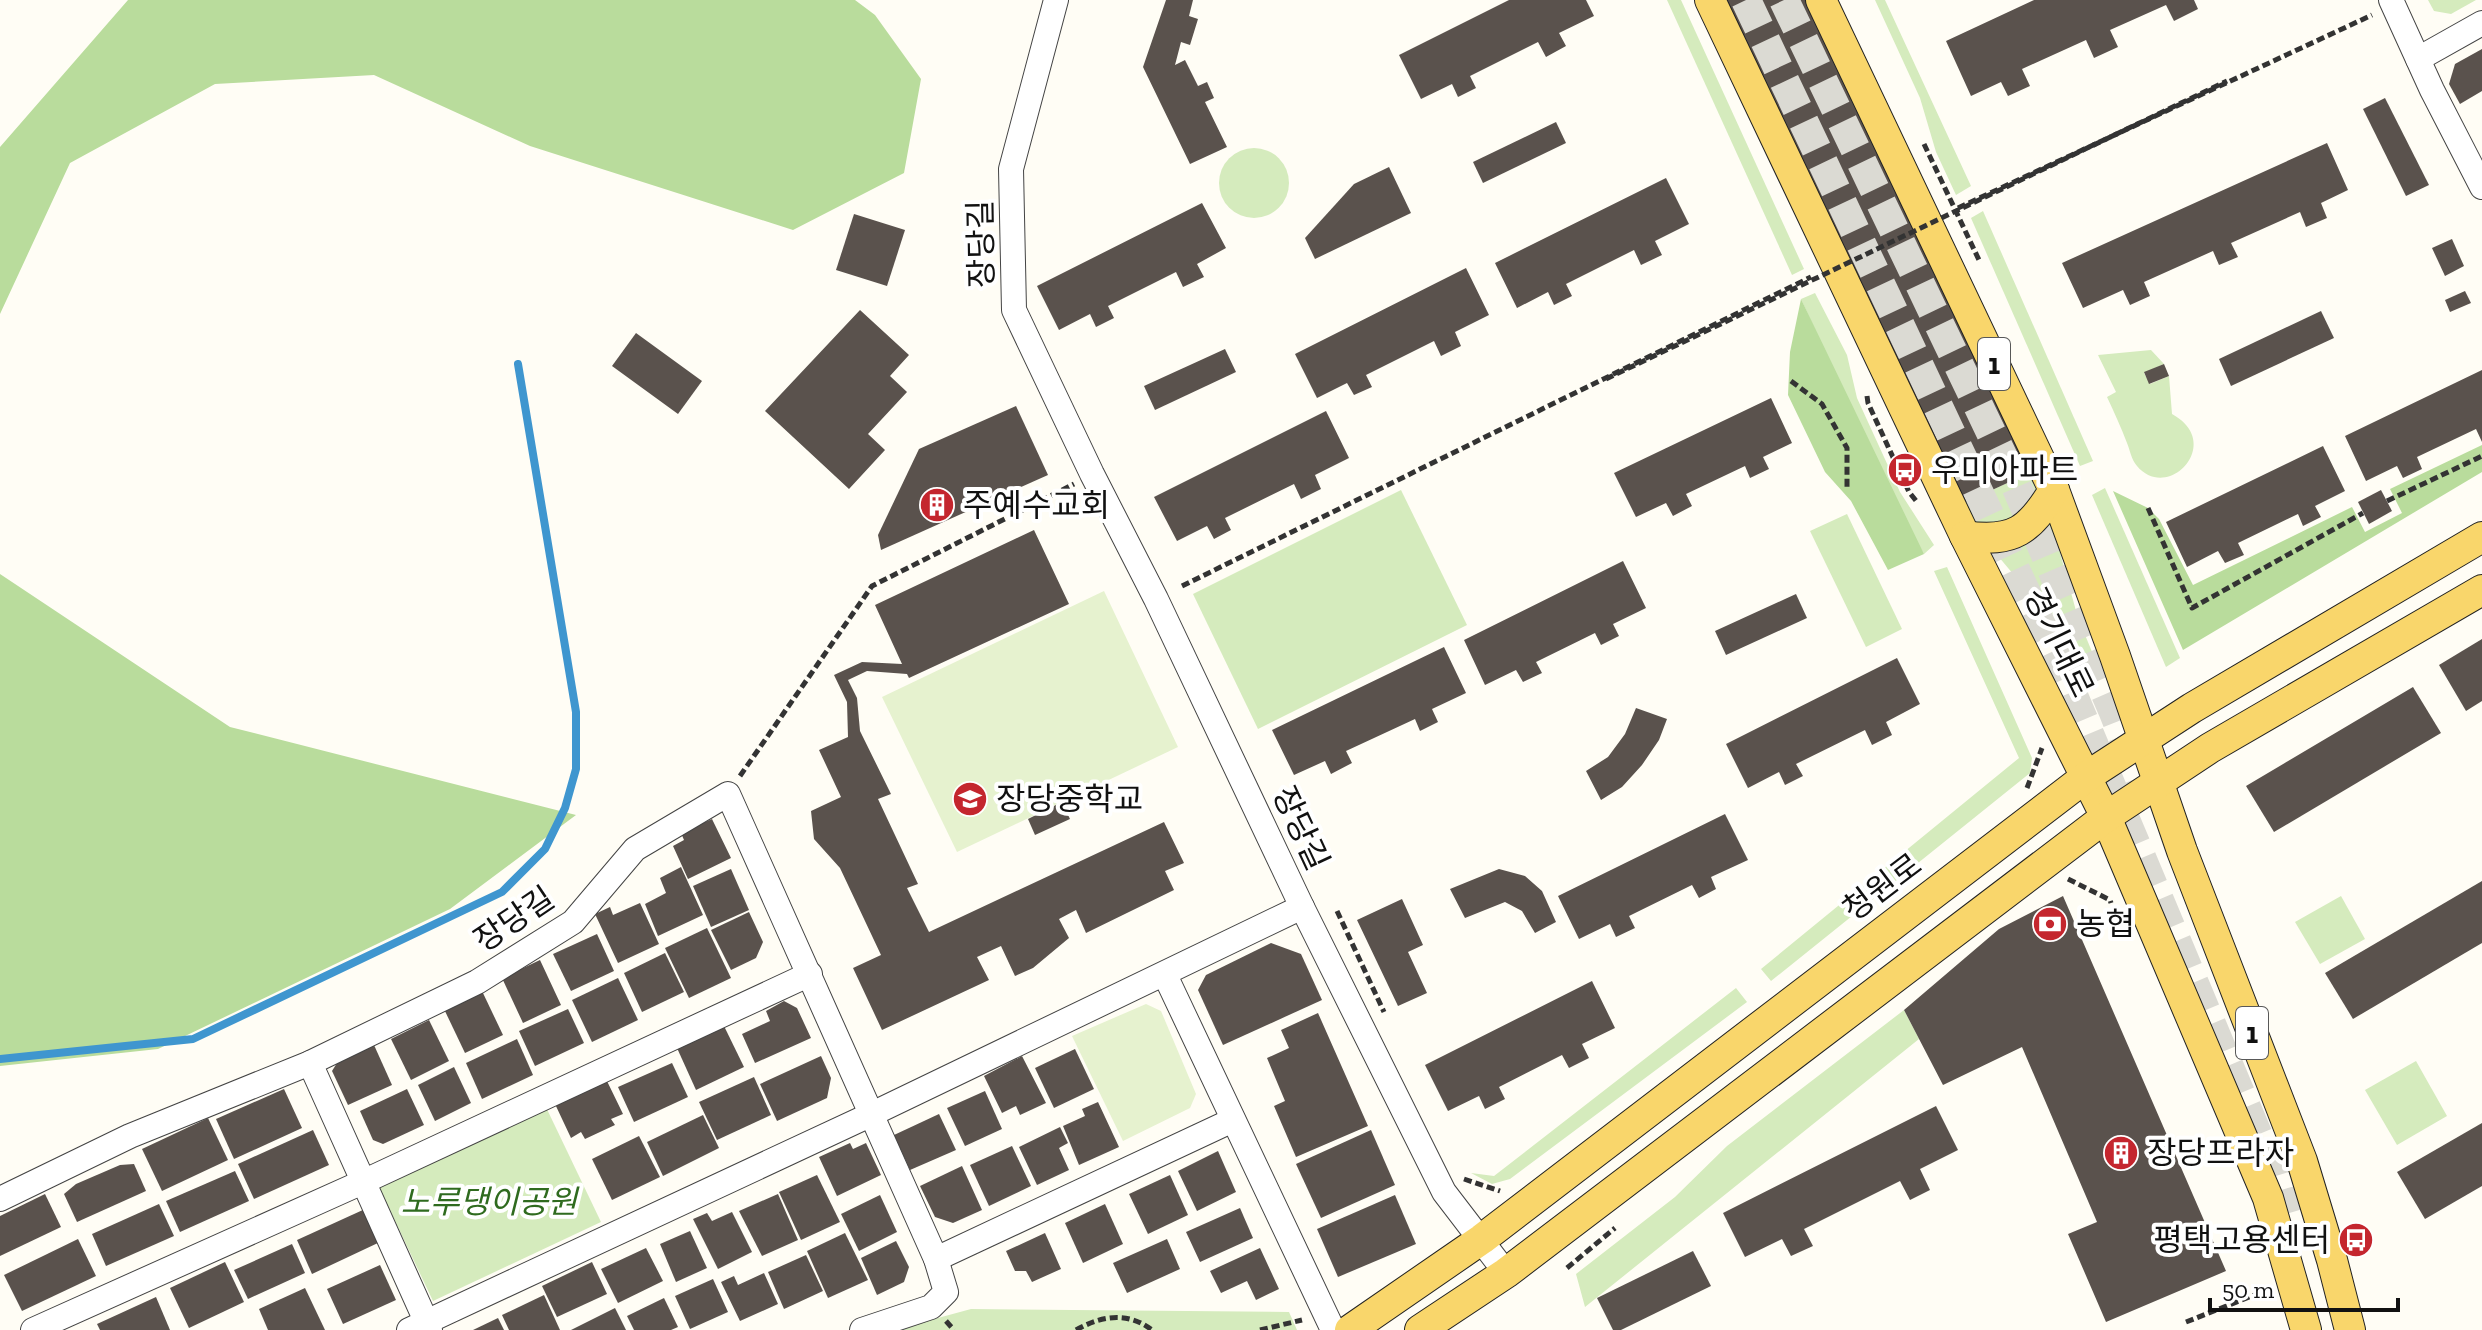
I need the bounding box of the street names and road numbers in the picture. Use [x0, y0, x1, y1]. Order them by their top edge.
street label: 장당길 [961, 200, 1001, 288]
road number: 1 [1978, 338, 2010, 390]
street label: 경기대로 [2016, 581, 2102, 703]
street label: 장당길 [1265, 780, 1337, 876]
street label: 청원로 [1835, 845, 1929, 929]
street label: 장당길 [467, 879, 561, 959]
road number: 1 [2236, 1007, 2268, 1059]

